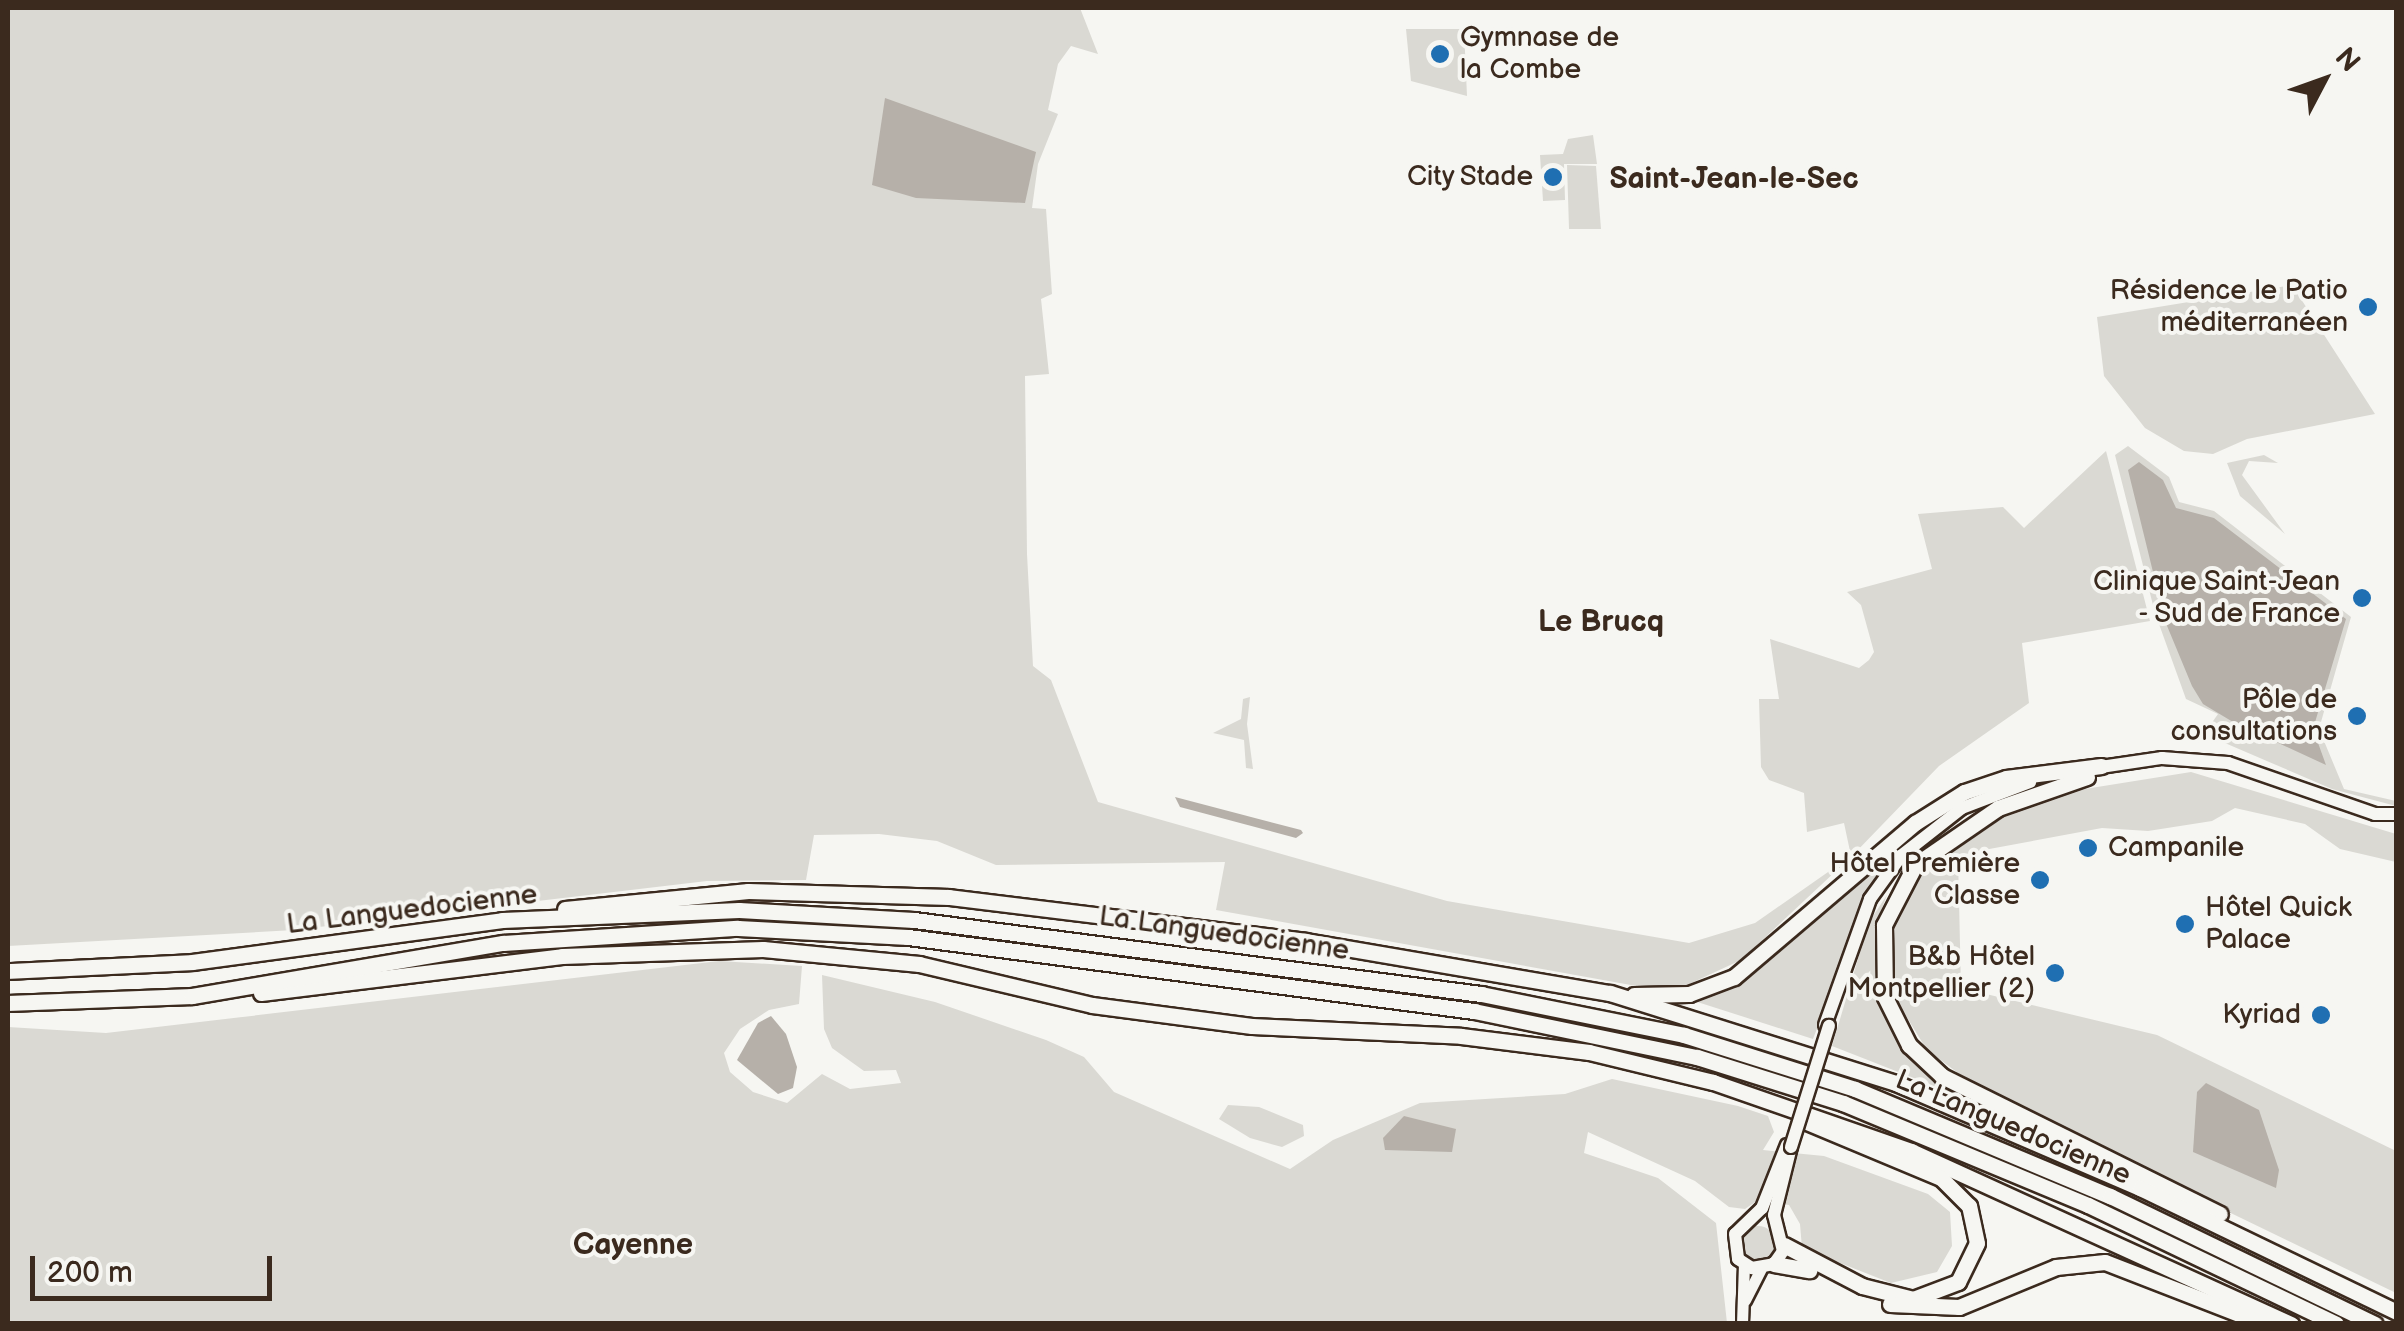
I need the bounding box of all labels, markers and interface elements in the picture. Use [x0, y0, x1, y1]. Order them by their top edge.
place label: Gymnase de la Combe [1460, 21, 1619, 87]
north arrow [2274, 30, 2374, 130]
text: N [2328, 41, 2366, 79]
marker: Gymnase de la Combe [1429, 43, 1451, 65]
place label: City Stade [1405, 160, 1533, 194]
district label: Saint-Jean-le-Sec [1609, 161, 1859, 197]
marker: City Stade [1542, 166, 1564, 188]
place label: Résidence le Patio méditerranéen [2110, 274, 2348, 340]
marker: Résidence le Patio méditerranéen [2357, 296, 2379, 318]
place label: Clinique Saint-Jean - Sud de France [2093, 565, 2340, 631]
marker: Clinique Saint-Jean - Sud de France [2349, 585, 2375, 611]
district label: Le Brucq [1538, 604, 1664, 640]
place label: Pôle de consultations [2170, 683, 2337, 749]
marker: Pôle de consultations [2346, 705, 2368, 727]
place label: Campanile [2108, 831, 2244, 865]
marker: Campanile [2077, 837, 2099, 859]
place label: Hôtel Première Classe [1829, 847, 2020, 913]
marker: Hôtel Première Classe [2029, 869, 2051, 891]
street label: La Languedocienne [285, 878, 539, 942]
place label: Hôtel Quick Palace [2205, 891, 2352, 957]
street label: La Languedocienne [1097, 900, 1351, 968]
marker: Hôtel Quick Palace [2174, 913, 2196, 935]
place label: B&b Hôtel Montpellier (2) [1847, 940, 2035, 1006]
marker: B&b Hôtel Montpellier (2) [2044, 962, 2066, 984]
place label: Kyriad [2222, 998, 2301, 1032]
marker: Kyriad [2310, 1004, 2332, 1026]
street label: La Languedocienne [1890, 1063, 2136, 1193]
district label: Cayenne [573, 1227, 693, 1263]
scale bar [35, 1236, 278, 1298]
text: 200 m [47, 1255, 133, 1291]

